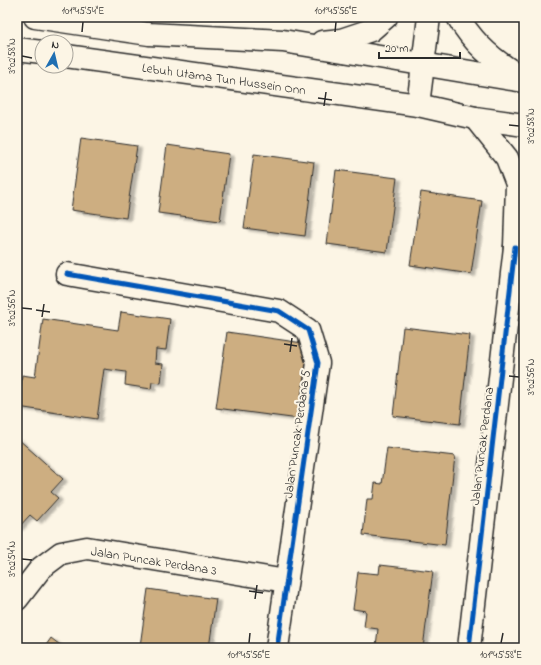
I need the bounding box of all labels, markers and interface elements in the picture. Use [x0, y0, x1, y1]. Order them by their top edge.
text: 101°45'54"E [62, 4, 104, 19]
text: 101°45'56"E [315, 4, 357, 19]
north arrow [34, 34, 74, 74]
scale bar [379, 34, 460, 60]
text: N [50, 37, 60, 54]
text: 3°02'58"N [5, 38, 20, 74]
text: 20 m [385, 40, 408, 58]
street label: Lebuh Utama Tun Hussein Onn [141, 59, 307, 100]
text: 3°02'58"N [524, 108, 539, 144]
text: 3°02'56"N [5, 290, 20, 326]
text: 3°02'56"N [524, 359, 539, 395]
street label: Jalan Puncak Perdana 5 [279, 368, 316, 500]
street label: Jalan Puncak Perdana [466, 386, 499, 506]
text: 3°02'54"N [5, 541, 20, 577]
street label: Jalan Puncak Perdana 3 [89, 542, 218, 581]
text: 101°45'56"E [228, 648, 270, 663]
text: 101°45'58"E [480, 648, 522, 663]

